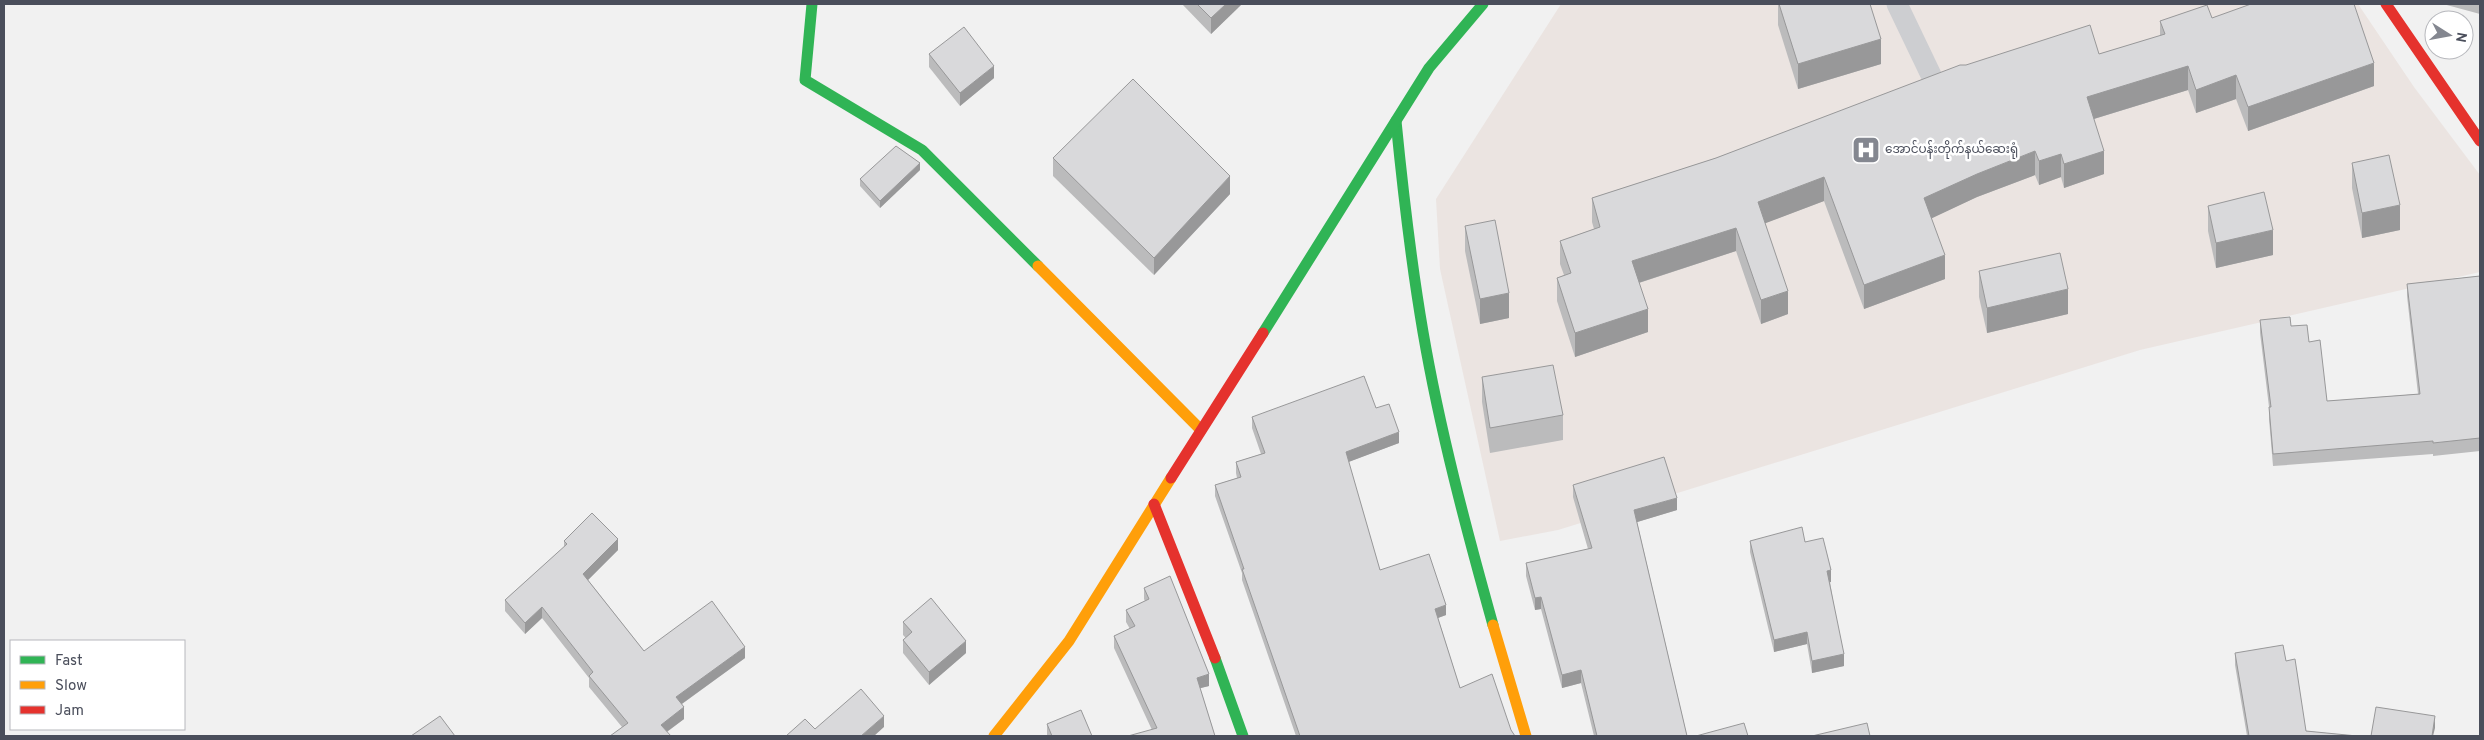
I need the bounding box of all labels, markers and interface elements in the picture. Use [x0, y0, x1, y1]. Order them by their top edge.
north arrow [2424, 10, 2474, 60]
text: N [2451, 31, 2470, 44]
hospital icon: အောင်ပန်းတိုက်နယ်ဆေးရုံ [1851, 135, 1881, 165]
place label: အောင်ပန်းတိုက်နယ်ဆေးရုံ [1885, 140, 2018, 159]
legend [10, 640, 185, 730]
text: Fast [55, 652, 83, 671]
text: Slow [55, 677, 87, 696]
text: Jam [55, 702, 84, 721]

